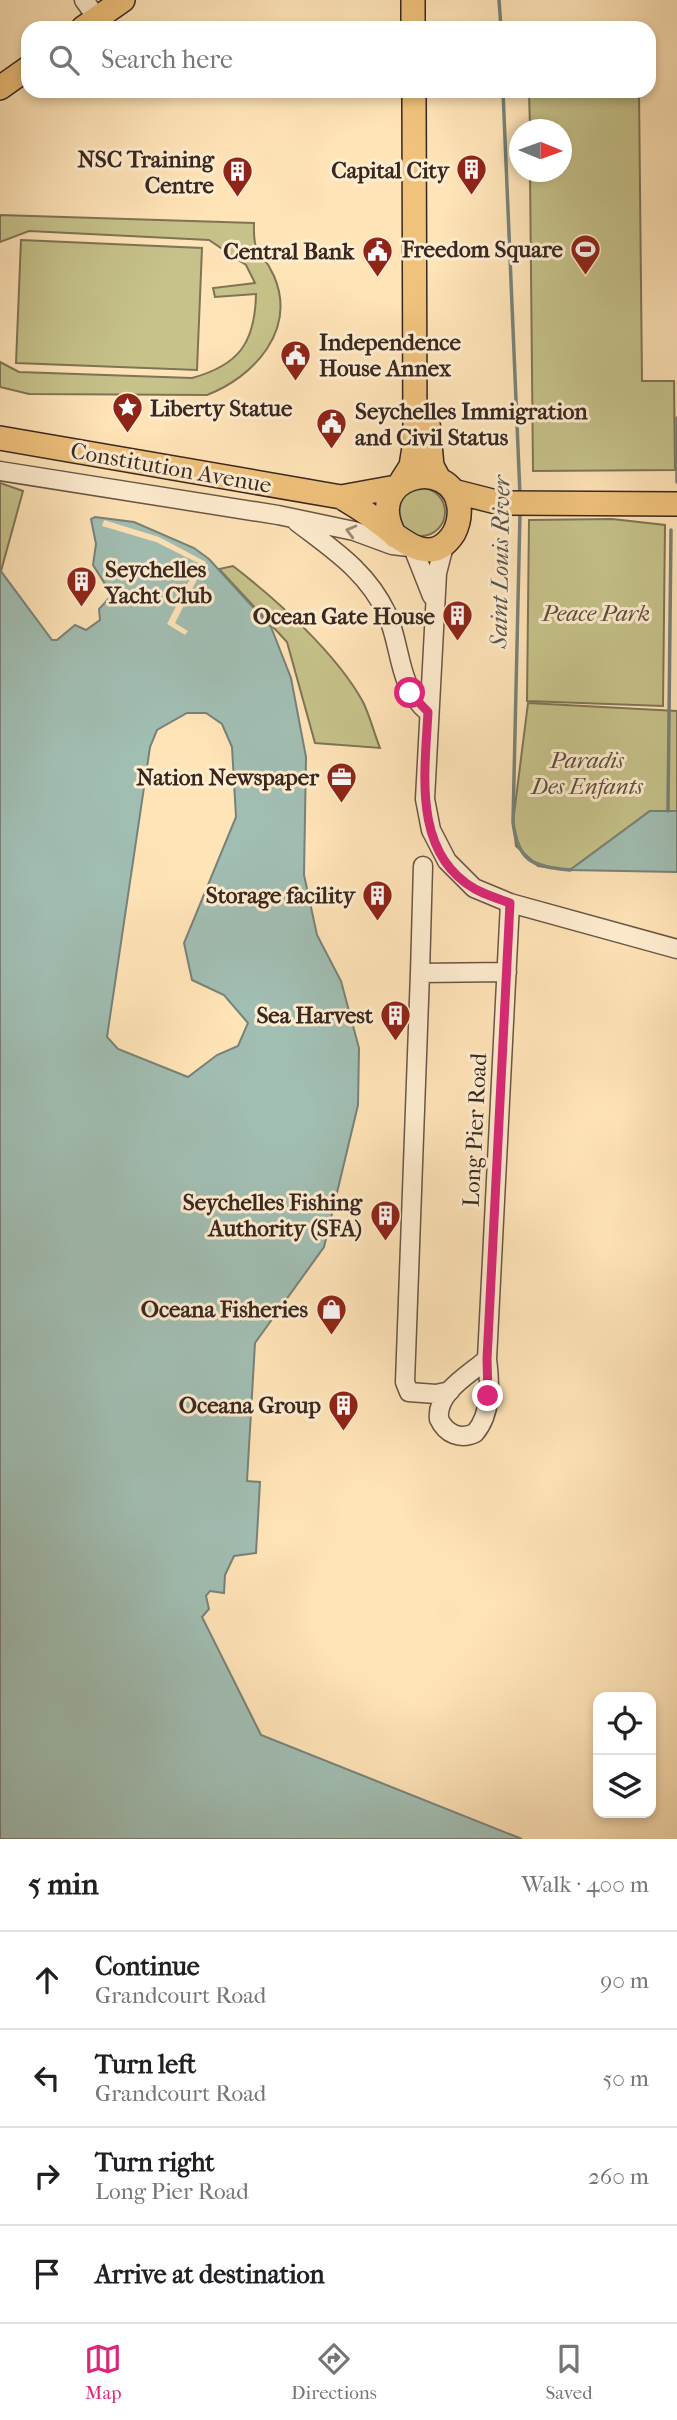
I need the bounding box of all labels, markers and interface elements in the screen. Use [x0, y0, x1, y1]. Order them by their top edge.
search box [21, 21, 656, 98]
icon: search [45, 41, 83, 79]
text: Search here [101, 44, 233, 75]
north arrow [509, 119, 572, 182]
place label: NSC Training Centre [77, 146, 215, 199]
building icon: Capital City [455, 153, 489, 197]
building icon: NSC Training Centre [220, 155, 254, 199]
place label: Capital City [331, 157, 451, 184]
sports icon: Freedom Square [569, 232, 603, 276]
public building icon: Central Bank [360, 234, 394, 278]
place label: Freedom Square [401, 236, 564, 263]
place label: Central Bank [223, 238, 355, 265]
place label: Independence House Annex [319, 329, 462, 382]
public building icon: Independence House Annex [279, 338, 313, 382]
place icon: Liberty Statue [110, 391, 144, 435]
place label: Liberty Statue [150, 395, 293, 422]
place label: Seychelles Immigration and Civil Status [355, 398, 588, 451]
public building icon: Seychelles Immigration and Civil Status [315, 407, 349, 451]
street label: Constitution Avenue [68, 437, 274, 499]
water label: Saint Louis River [484, 473, 516, 650]
one-way arrow [346, 525, 358, 539]
place label: Seychelles Yacht Club [104, 556, 212, 609]
building icon: Seychelles Yacht Club [65, 565, 99, 609]
building icon: Ocean Gate House [441, 599, 475, 643]
park label: Peace Park [541, 600, 650, 627]
place label: Ocean Gate House [253, 603, 436, 630]
route start [394, 677, 425, 708]
park label: Paradis Des Enfants [529, 747, 644, 800]
office icon: Nation Newspaper [325, 760, 359, 804]
place label: Nation Newspaper [136, 764, 320, 791]
building icon: Storage facility [361, 878, 395, 922]
place label: Storage facility [206, 882, 357, 909]
building icon: Sea Harvest [379, 998, 413, 1042]
place label: Sea Harvest [256, 1002, 374, 1029]
street label: Long Pier Road [457, 1052, 493, 1208]
place label: Seychelles Fishing Authority (SFA) [183, 1189, 363, 1242]
building icon: Seychelles Fishing Authority (SFA) [368, 1198, 402, 1242]
shop icon: Oceana Fisheries [314, 1292, 348, 1336]
place label: Oceana Fisheries [141, 1296, 308, 1323]
route end [472, 1380, 503, 1411]
building icon: Oceana Group [327, 1388, 361, 1432]
place label: Oceana Group [179, 1392, 322, 1419]
map controls [593, 1692, 656, 1818]
button: locate [593, 1692, 656, 1755]
button: layers [593, 1755, 656, 1818]
text: 5 min [28, 1867, 99, 1902]
text: Walk · 400 m [522, 1871, 649, 1898]
text: Continue [95, 1951, 200, 1982]
icon: ahead [28, 1961, 66, 1999]
text: 90 m [600, 1967, 649, 1994]
text: Grandcourt Road [95, 1982, 266, 2009]
text: Turn left [95, 2049, 196, 2080]
icon: left [28, 2059, 66, 2097]
text: 50 m [602, 2065, 649, 2092]
text: Grandcourt Road [95, 2080, 266, 2107]
text: Turn right [95, 2147, 215, 2178]
icon: right [28, 2157, 66, 2195]
text: 260 m [588, 2163, 649, 2190]
text: Long Pier Road [95, 2178, 249, 2205]
icon: arrive [28, 2255, 66, 2293]
text: Arrive at destination [95, 2259, 325, 2290]
tab: Map [84, 2340, 122, 2404]
tab: Directions [291, 2340, 377, 2404]
tab: Saved [545, 2340, 593, 2404]

